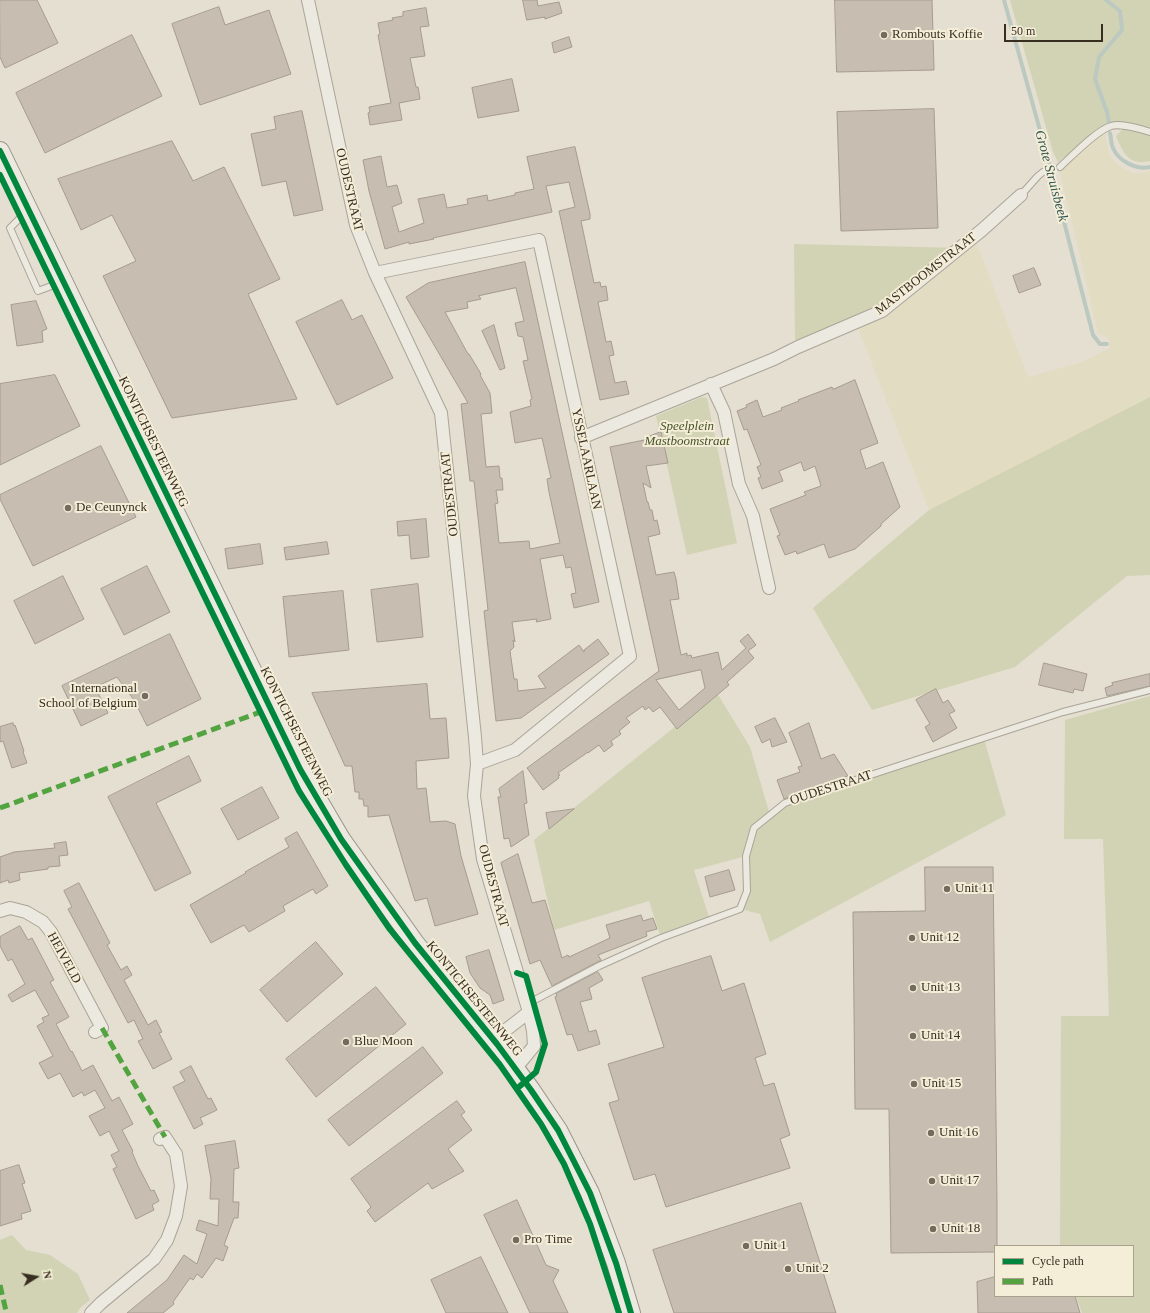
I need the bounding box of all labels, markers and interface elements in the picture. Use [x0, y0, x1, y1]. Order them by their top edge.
scale bar [1006, 16, 1105, 42]
text: 50 m [1011, 24, 1035, 38]
place label: Rombouts Koffie [892, 27, 982, 43]
marker: Rombouts Koffie [879, 30, 889, 40]
water label: Grote Struisbeek [1031, 128, 1071, 224]
street label: OUDESTRAAT [332, 147, 366, 233]
street label: MASTBOOMSTRAAT [872, 230, 980, 318]
street label: KONTICHSESTEENWEG [114, 374, 192, 510]
street label: YSSELAARLAAN [568, 407, 604, 511]
park label: Speelplein Mastboomstraat [644, 419, 730, 450]
street label: OUDESTRAAT [438, 451, 462, 537]
place label: De Ceunynck [76, 500, 147, 516]
marker: De Ceunynck [63, 503, 73, 513]
street label: KONTICHSESTEENWEG [256, 664, 336, 800]
place label: International School of Belgium [39, 681, 137, 712]
marker: International School of Belgium [140, 691, 150, 701]
street label: OUDESTRAAT [788, 767, 874, 809]
street label: OUDESTRAAT [474, 843, 512, 929]
place label: Unit 11 [955, 881, 994, 897]
marker: Unit 11 [942, 884, 952, 894]
street label: HEIVELD [44, 930, 84, 986]
place label: Unit 12 [920, 930, 959, 946]
marker: Unit 12 [907, 933, 917, 943]
street label: KONTICHSESTEENWEG [423, 938, 525, 1060]
place label: Unit 13 [921, 980, 960, 996]
marker: Unit 13 [908, 983, 918, 993]
place label: Unit 14 [921, 1028, 960, 1044]
marker: Unit 14 [908, 1031, 918, 1041]
place label: Blue Moon [354, 1034, 413, 1050]
marker: Blue Moon [341, 1037, 351, 1047]
place label: Unit 15 [922, 1076, 961, 1092]
marker: Unit 15 [909, 1079, 919, 1089]
place label: Unit 16 [939, 1125, 978, 1141]
marker: Unit 16 [926, 1128, 936, 1138]
place label: Unit 17 [940, 1173, 979, 1189]
marker: Unit 17 [927, 1176, 937, 1186]
place label: Unit 18 [941, 1221, 980, 1237]
marker: Unit 18 [928, 1224, 938, 1234]
place label: Pro Time [524, 1232, 572, 1248]
marker: Pro Time [511, 1235, 521, 1245]
place label: Unit 1 [754, 1238, 787, 1254]
marker: Unit 1 [741, 1241, 751, 1251]
legend [994, 1245, 1134, 1297]
text: Cycle path [1032, 1254, 1084, 1268]
north arrow [16, 1257, 56, 1297]
place label: Unit 2 [796, 1261, 829, 1277]
marker: Unit 2 [783, 1264, 793, 1274]
text: N [41, 1270, 54, 1280]
text: Path [1032, 1274, 1053, 1288]

